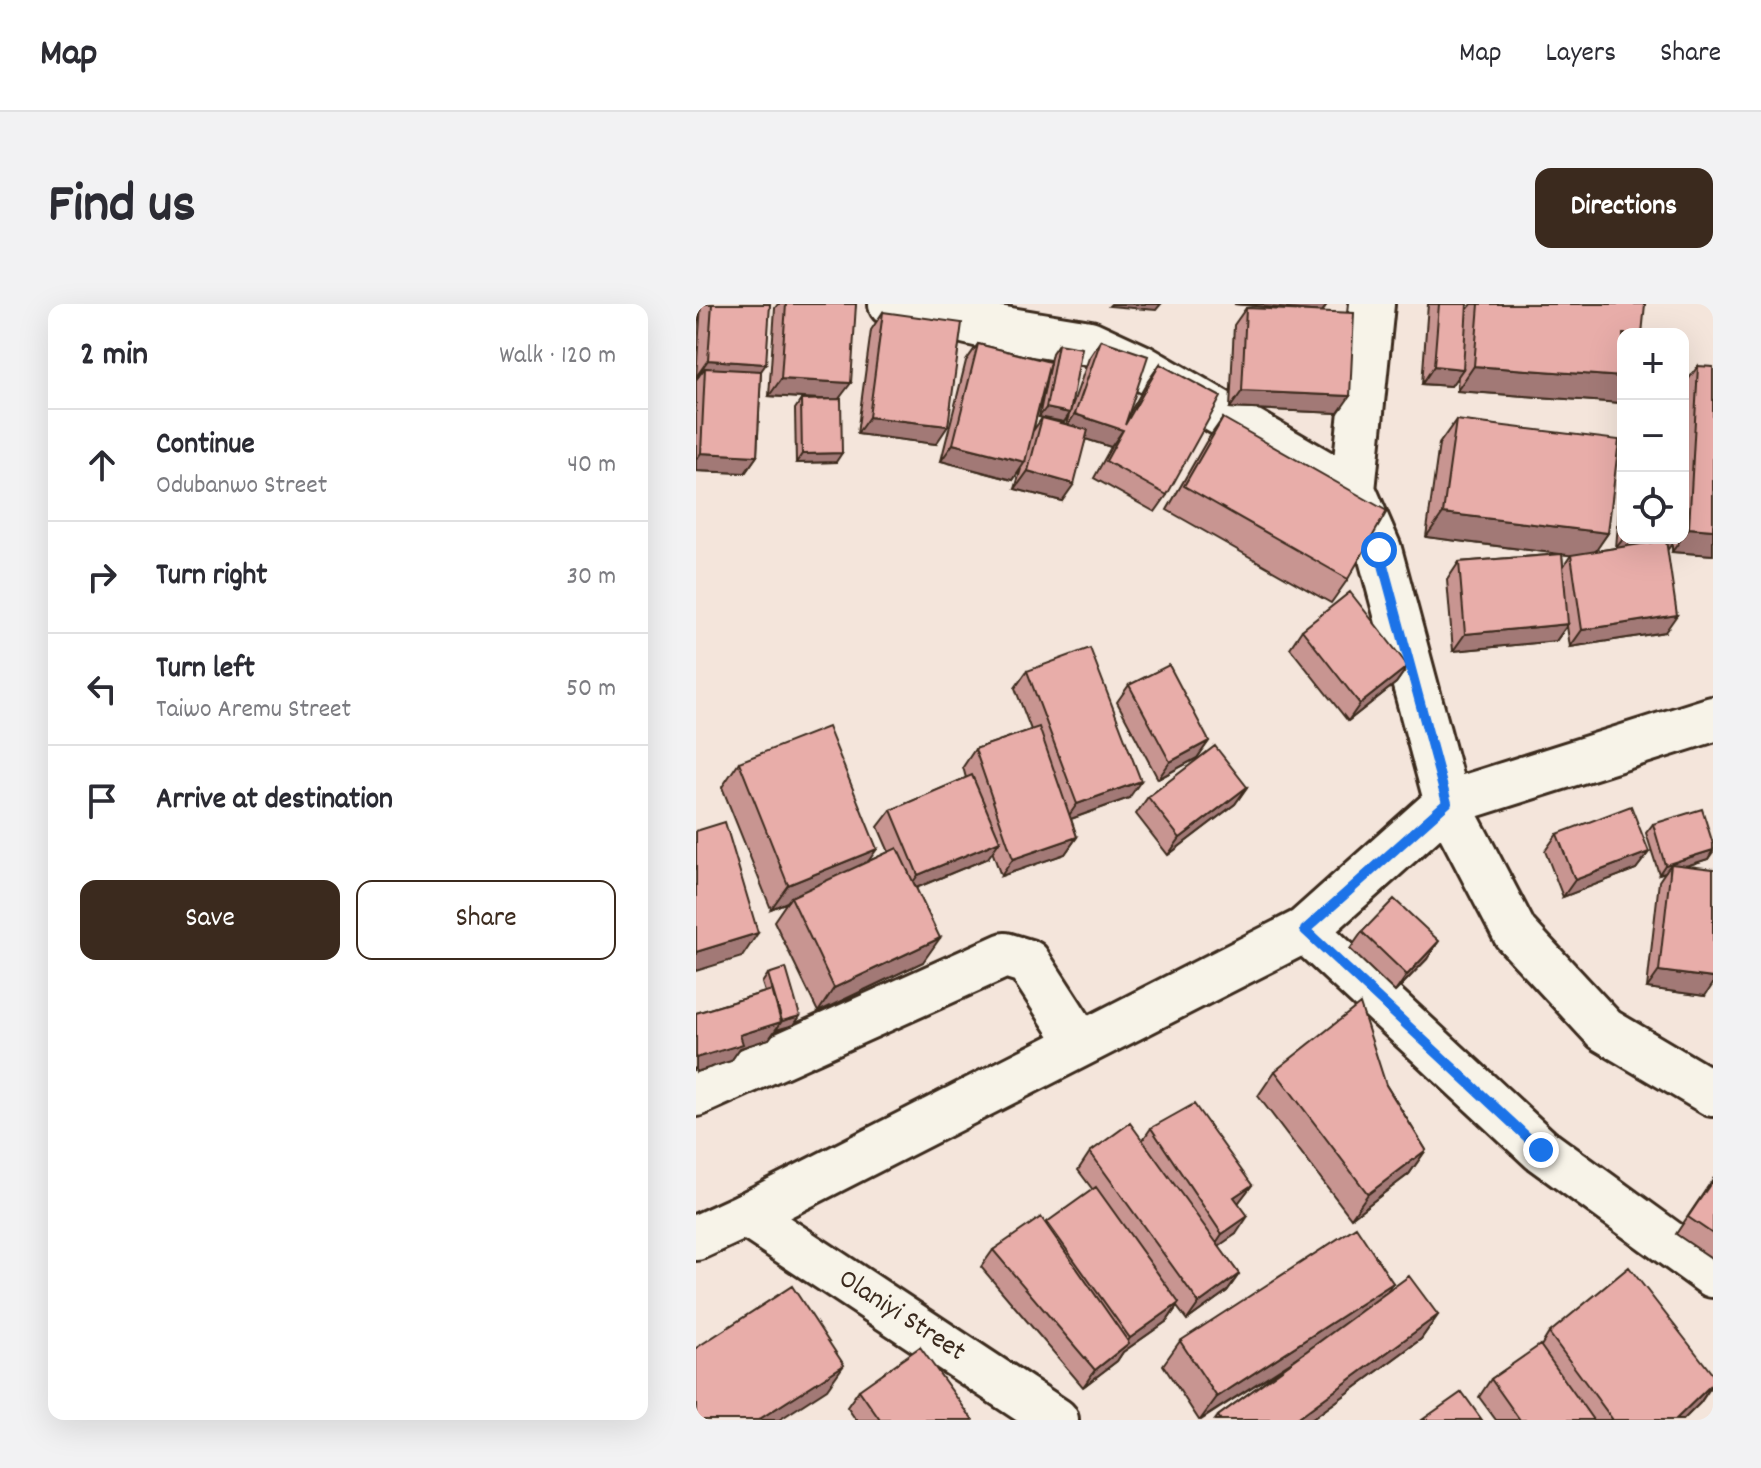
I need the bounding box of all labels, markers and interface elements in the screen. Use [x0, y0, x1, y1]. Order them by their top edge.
text: Map [40, 28, 98, 83]
text: Map [1459, 35, 1502, 75]
text: Layers [1546, 35, 1616, 75]
text: Share [1660, 35, 1721, 75]
text: Find us [48, 168, 196, 248]
button: Directions [1535, 168, 1713, 248]
map controls [1617, 328, 1689, 544]
button: + [1617, 328, 1689, 400]
text: 2 min [80, 332, 148, 381]
text: Walk · 120 m [499, 338, 616, 375]
button: − [1617, 400, 1689, 472]
text: Continue [156, 425, 255, 468]
icon: ahead [80, 443, 124, 487]
text: 40 m [567, 447, 616, 484]
text: Odubanwo Street [156, 468, 327, 505]
button: locate [1617, 472, 1689, 544]
route start [1361, 532, 1397, 568]
icon: right [80, 555, 124, 599]
text: Turn right [156, 556, 267, 599]
text: 30 m [566, 559, 616, 596]
text: Turn left [156, 649, 255, 692]
icon: left [80, 667, 124, 711]
text: 50 m [566, 671, 616, 708]
text: Taiwo Aremu Street [156, 692, 351, 729]
icon: arrive [80, 779, 124, 823]
text: Arrive at destination [156, 780, 393, 823]
button: Save [80, 880, 340, 960]
button: Share [356, 880, 616, 960]
route end [1523, 1132, 1559, 1168]
street label: Olaniyi Street [829, 1261, 973, 1373]

